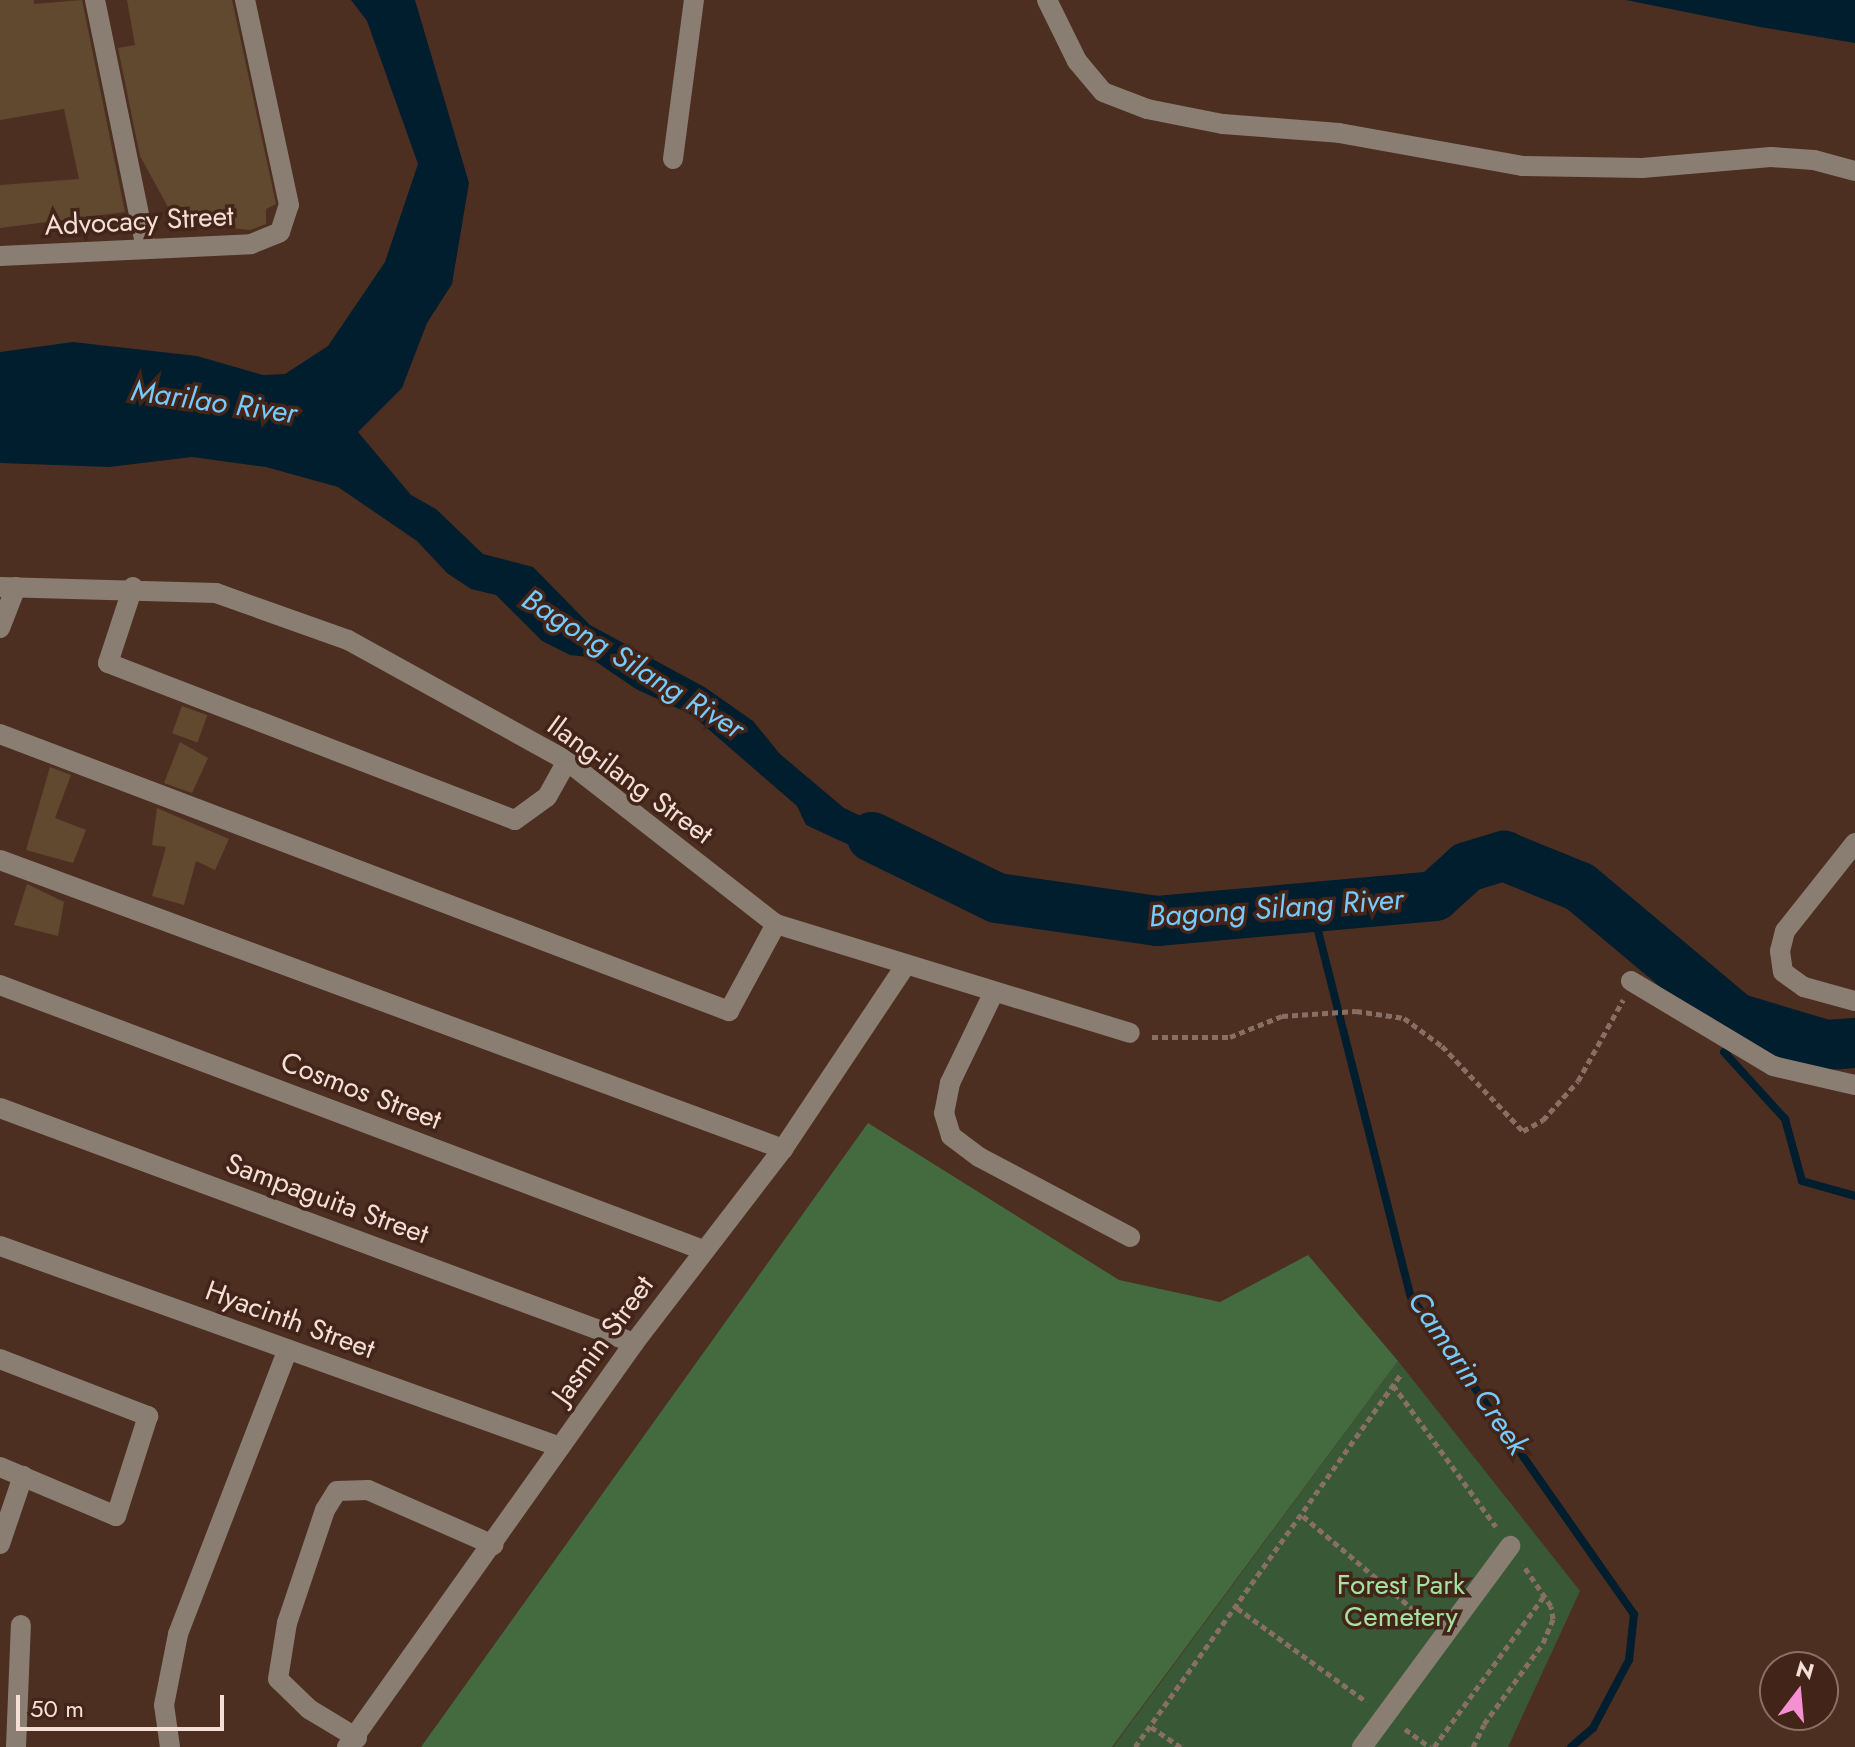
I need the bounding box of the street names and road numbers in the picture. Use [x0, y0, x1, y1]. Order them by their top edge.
street label: Advocacy Street [44, 199, 234, 243]
street label: Ilang-ilang Street [541, 709, 719, 851]
street label: Cosmos Street [276, 1045, 446, 1137]
street label: Sampaguita Street [221, 1147, 433, 1251]
street label: Jasmin Street [545, 1269, 661, 1411]
street label: Hyacinth Street [201, 1274, 379, 1366]

